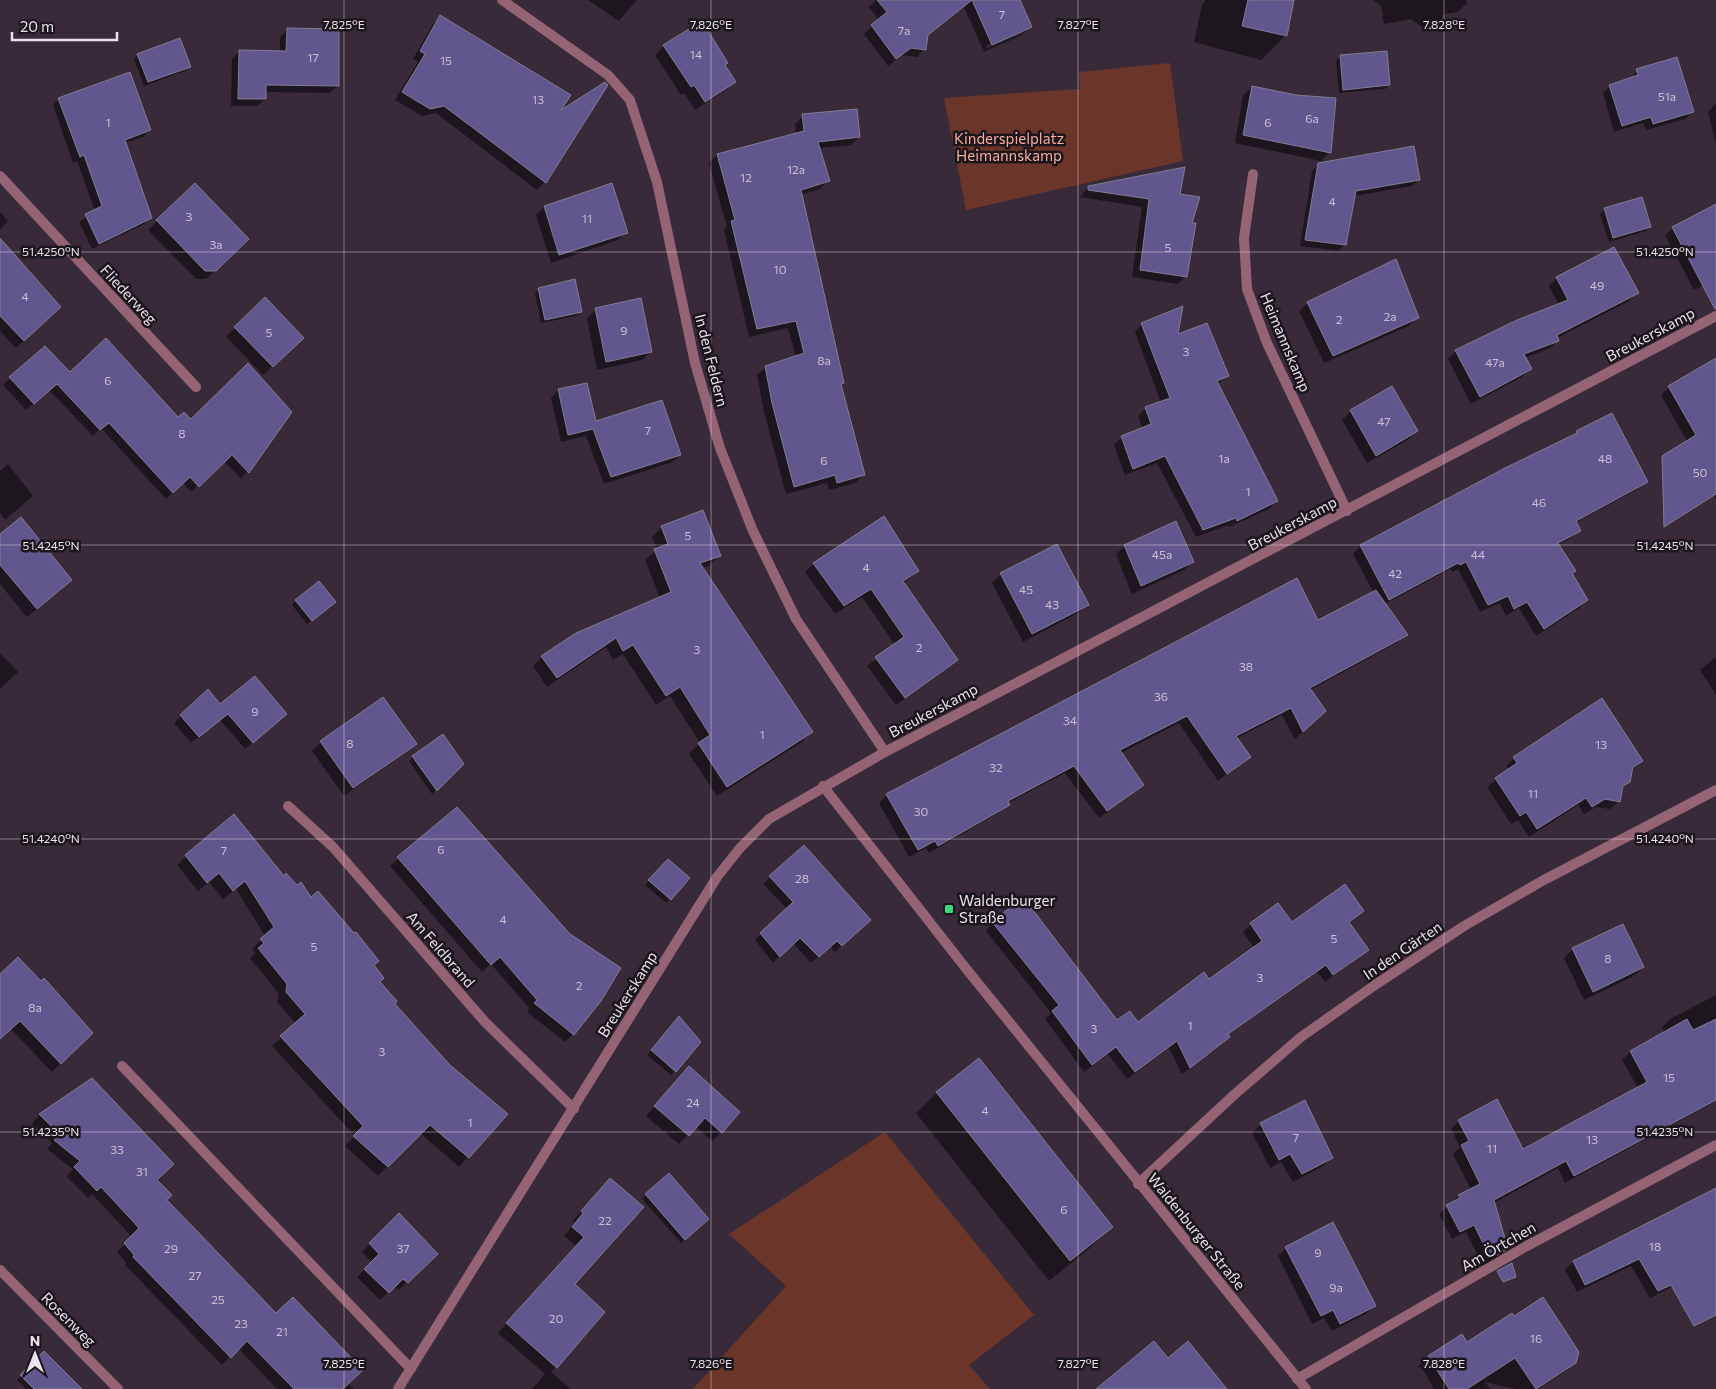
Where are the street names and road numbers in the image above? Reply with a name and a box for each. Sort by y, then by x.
street label: Fliederweg [97,261,161,327]
street label: Heimannskamp [1257,290,1315,394]
street label: Breukerskamp [1603,303,1698,365]
street label: In den Feldern [692,312,732,408]
street label: Breukerskamp [1245,492,1340,554]
street label: Breukerskamp [886,679,981,741]
street label: Am Feldbrand [403,907,479,991]
street label: In den Gärten [1359,917,1445,983]
street label: Breukerskamp [593,948,661,1040]
street label: Waldenburger Straße [1144,1169,1250,1293]
street label: Am Örtchen [1458,1217,1538,1275]
street label: Rosenweg [38,1288,100,1350]

